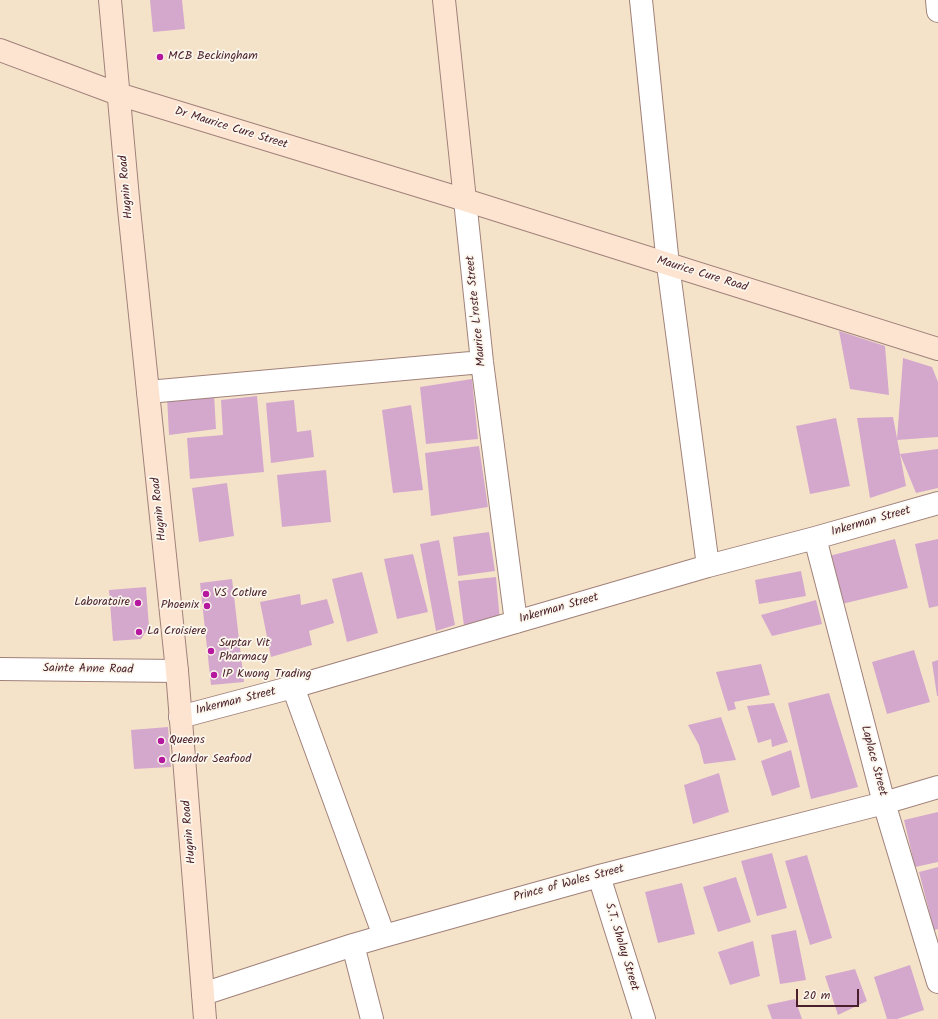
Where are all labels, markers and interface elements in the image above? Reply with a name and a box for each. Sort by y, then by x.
place label: MCB Beckingham [168,50,258,64]
marker: MCB Beckingham [155,52,165,62]
street label: Dr Maurice Cure Street [173,105,289,153]
street label: Hugnin Road [117,154,137,220]
street label: Maurice Cure Road [655,254,749,296]
street label: Maurice L'roste Street [464,255,490,367]
street label: Hugnin Road [149,476,171,542]
street label: Inkerman Street [830,504,912,540]
place label: VS Cotlure [214,587,267,601]
marker: VS Cotlure [201,589,211,599]
street label: Inkerman Street [518,591,600,627]
place label: Laboratoire [74,596,130,610]
marker: Laboratoire [133,598,143,608]
place label: Phoenix [161,599,199,613]
marker: Phoenix [202,601,212,611]
place label: La Croisiere [147,625,206,639]
marker: La Croisiere [134,627,144,637]
place label: Suptar Vit Pharmacy [219,637,270,665]
marker: Suptar Vit Pharmacy [206,646,216,656]
street label: Sainte Anne Road [43,662,133,678]
place label: IP Kwong Trading [222,668,312,682]
marker: IP Kwong Trading [209,670,219,680]
street label: Inkerman Street [195,685,277,719]
street label: Laplace Street [857,724,889,798]
place label: Queens [169,734,205,748]
marker: Queens [156,736,166,746]
place label: Clandor Seafood [170,753,251,767]
marker: Clandor Seafood [157,755,167,765]
street label: Hugnin Road [180,799,200,865]
street label: Prince of Wales Street [512,862,626,906]
street label: S.T. Sholay Street [601,901,641,993]
scale bar [798,981,861,1007]
text: 20 m [803,986,830,1005]

